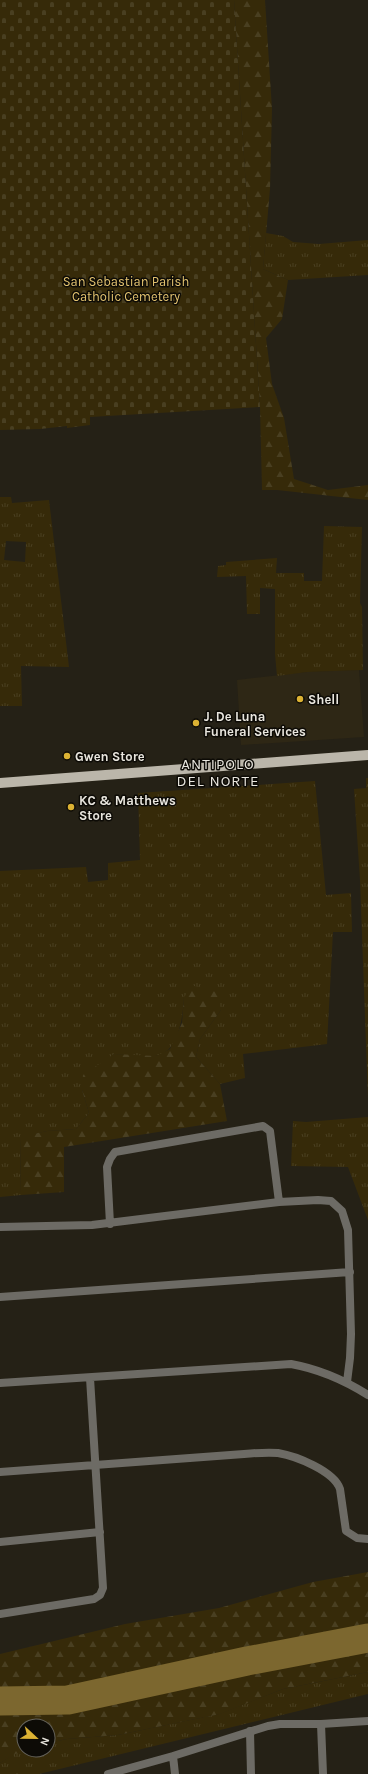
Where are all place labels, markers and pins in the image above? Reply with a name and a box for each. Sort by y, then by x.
place label: Shell [308,692,339,707]
marker: Shell [295,694,305,704]
place label: J. De Luna Funeral Services [204,709,306,739]
marker: J. De Luna Funeral Services [191,718,201,728]
place label: Gwen Store [75,749,145,764]
marker: Gwen Store [62,751,72,761]
place label: KC & Matthews Store [79,793,176,823]
marker: KC & Matthews Store [66,802,76,812]

